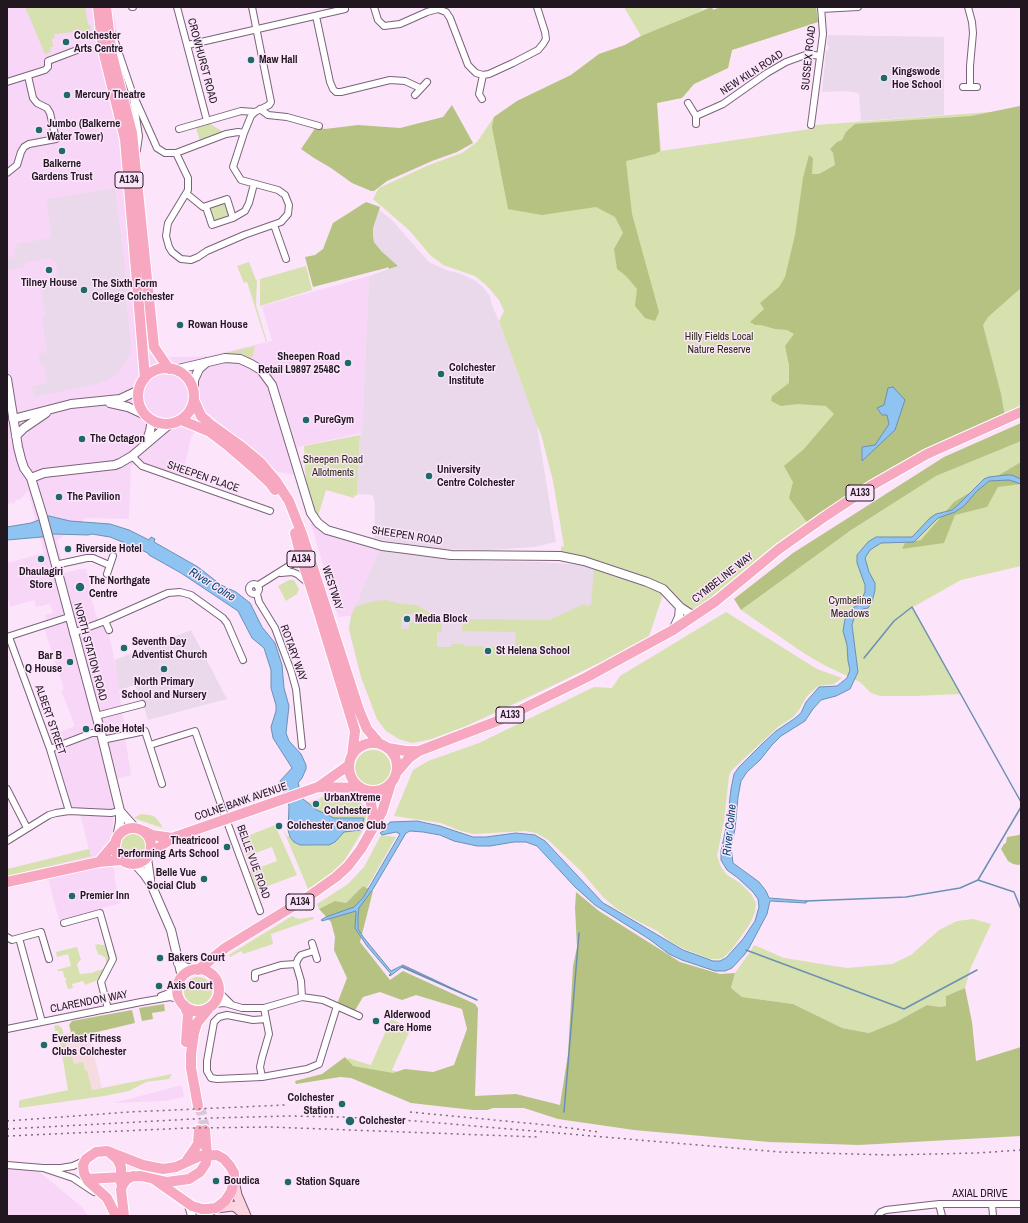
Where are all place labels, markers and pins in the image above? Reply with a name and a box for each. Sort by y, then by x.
place label: Colchester Arts Centre [74,29,123,55]
marker: Colchester Arts Centre [61,37,71,47]
place label: Maw Hall [259,53,298,67]
marker: Maw Hall [246,55,256,65]
place label: Kingswode Hoe School [892,65,942,91]
marker: Kingswode Hoe School [879,73,889,83]
place label: Mercury Theatre [75,88,145,102]
marker: Mercury Theatre [62,90,72,100]
place label: Jumbo (Balkerne Water Tower) [47,117,120,143]
marker: Jumbo (Balkerne Water Tower) [34,125,44,135]
marker: Balkerne Gardens Trust [57,146,67,156]
place label: Balkerne Gardens Trust [31,157,93,183]
marker: Tilney House [44,265,54,275]
place label: Tilney House [21,276,77,290]
place label: The Sixth Form College Colchester [92,277,174,303]
marker: The Sixth Form College Colchester [79,285,89,295]
place label: Rowan House [188,318,248,332]
marker: Rowan House [175,320,185,330]
place label: Sheepen Road Retail L9897 2548C [258,350,340,376]
marker: Sheepen Road Retail L9897 2548C [343,358,353,368]
place label: Colchester Institute [449,361,496,387]
marker: Colchester Institute [436,369,446,379]
place label: PureGym [314,413,354,427]
marker: PureGym [301,415,311,425]
place label: The Octagon [90,432,145,446]
marker: The Octagon [77,434,87,444]
place label: University Centre Colchester [437,463,515,489]
marker: University Centre Colchester [424,471,434,481]
place label: The Pavilion [67,490,120,504]
marker: The Pavilion [54,492,64,502]
place label: Riverside Hotel [76,542,142,556]
marker: Riverside Hotel [63,544,73,554]
marker: Dhaulagiri Store [36,554,46,564]
place label: Dhaulagiri Store [19,565,63,591]
place label: The Northgate Centre [89,574,150,600]
marker: The Northgate Centre [74,581,86,593]
place label: Media Block [415,612,468,626]
marker: Media Block [402,614,412,624]
place label: Seventh Day Adventist Church [132,635,207,661]
marker: Seventh Day Adventist Church [119,643,129,653]
place label: St Helena School [496,644,570,658]
marker: St Helena School [483,646,493,656]
place label: Bar B Q House [25,649,62,675]
marker: Bar B Q House [65,657,75,667]
marker: North Primary School and Nursery [159,664,169,674]
place label: North Primary School and Nursery [121,675,207,701]
place label: Globe Hotel [94,722,145,736]
marker: Globe Hotel [81,724,91,734]
place label: UrbanXtreme Colchester [324,791,381,817]
marker: UrbanXtreme Colchester [311,799,321,809]
place label: Colchester Canoe Club [287,819,386,833]
marker: Colchester Canoe Club [274,821,284,831]
place label: Theatricool Performing Arts School [118,834,219,860]
marker: Theatricool Performing Arts School [222,842,232,852]
place label: Belle Vue Social Club [147,866,196,892]
marker: Belle Vue Social Club [199,874,209,884]
place label: Premier Inn [80,889,130,903]
marker: Premier Inn [67,891,77,901]
place label: Bakers Court [168,951,225,965]
marker: Bakers Court [155,953,165,963]
place label: Axis Court [167,979,213,993]
marker: Axis Court [154,981,164,991]
place label: Alderwood Care Home [384,1008,432,1034]
marker: Alderwood Care Home [371,1016,381,1026]
place label: Everlast Fitness Clubs Colchester [52,1032,126,1058]
marker: Everlast Fitness Clubs Colchester [39,1040,49,1050]
place label: Colchester Station [287,1091,334,1117]
marker: Colchester Station [337,1099,347,1109]
place label: Colchester [359,1114,406,1128]
marker: Colchester [344,1115,356,1127]
place label: Boudica [224,1174,260,1188]
place label: Station Square [296,1175,360,1189]
marker: Boudica [211,1176,221,1186]
marker: Station Square [283,1177,293,1187]

